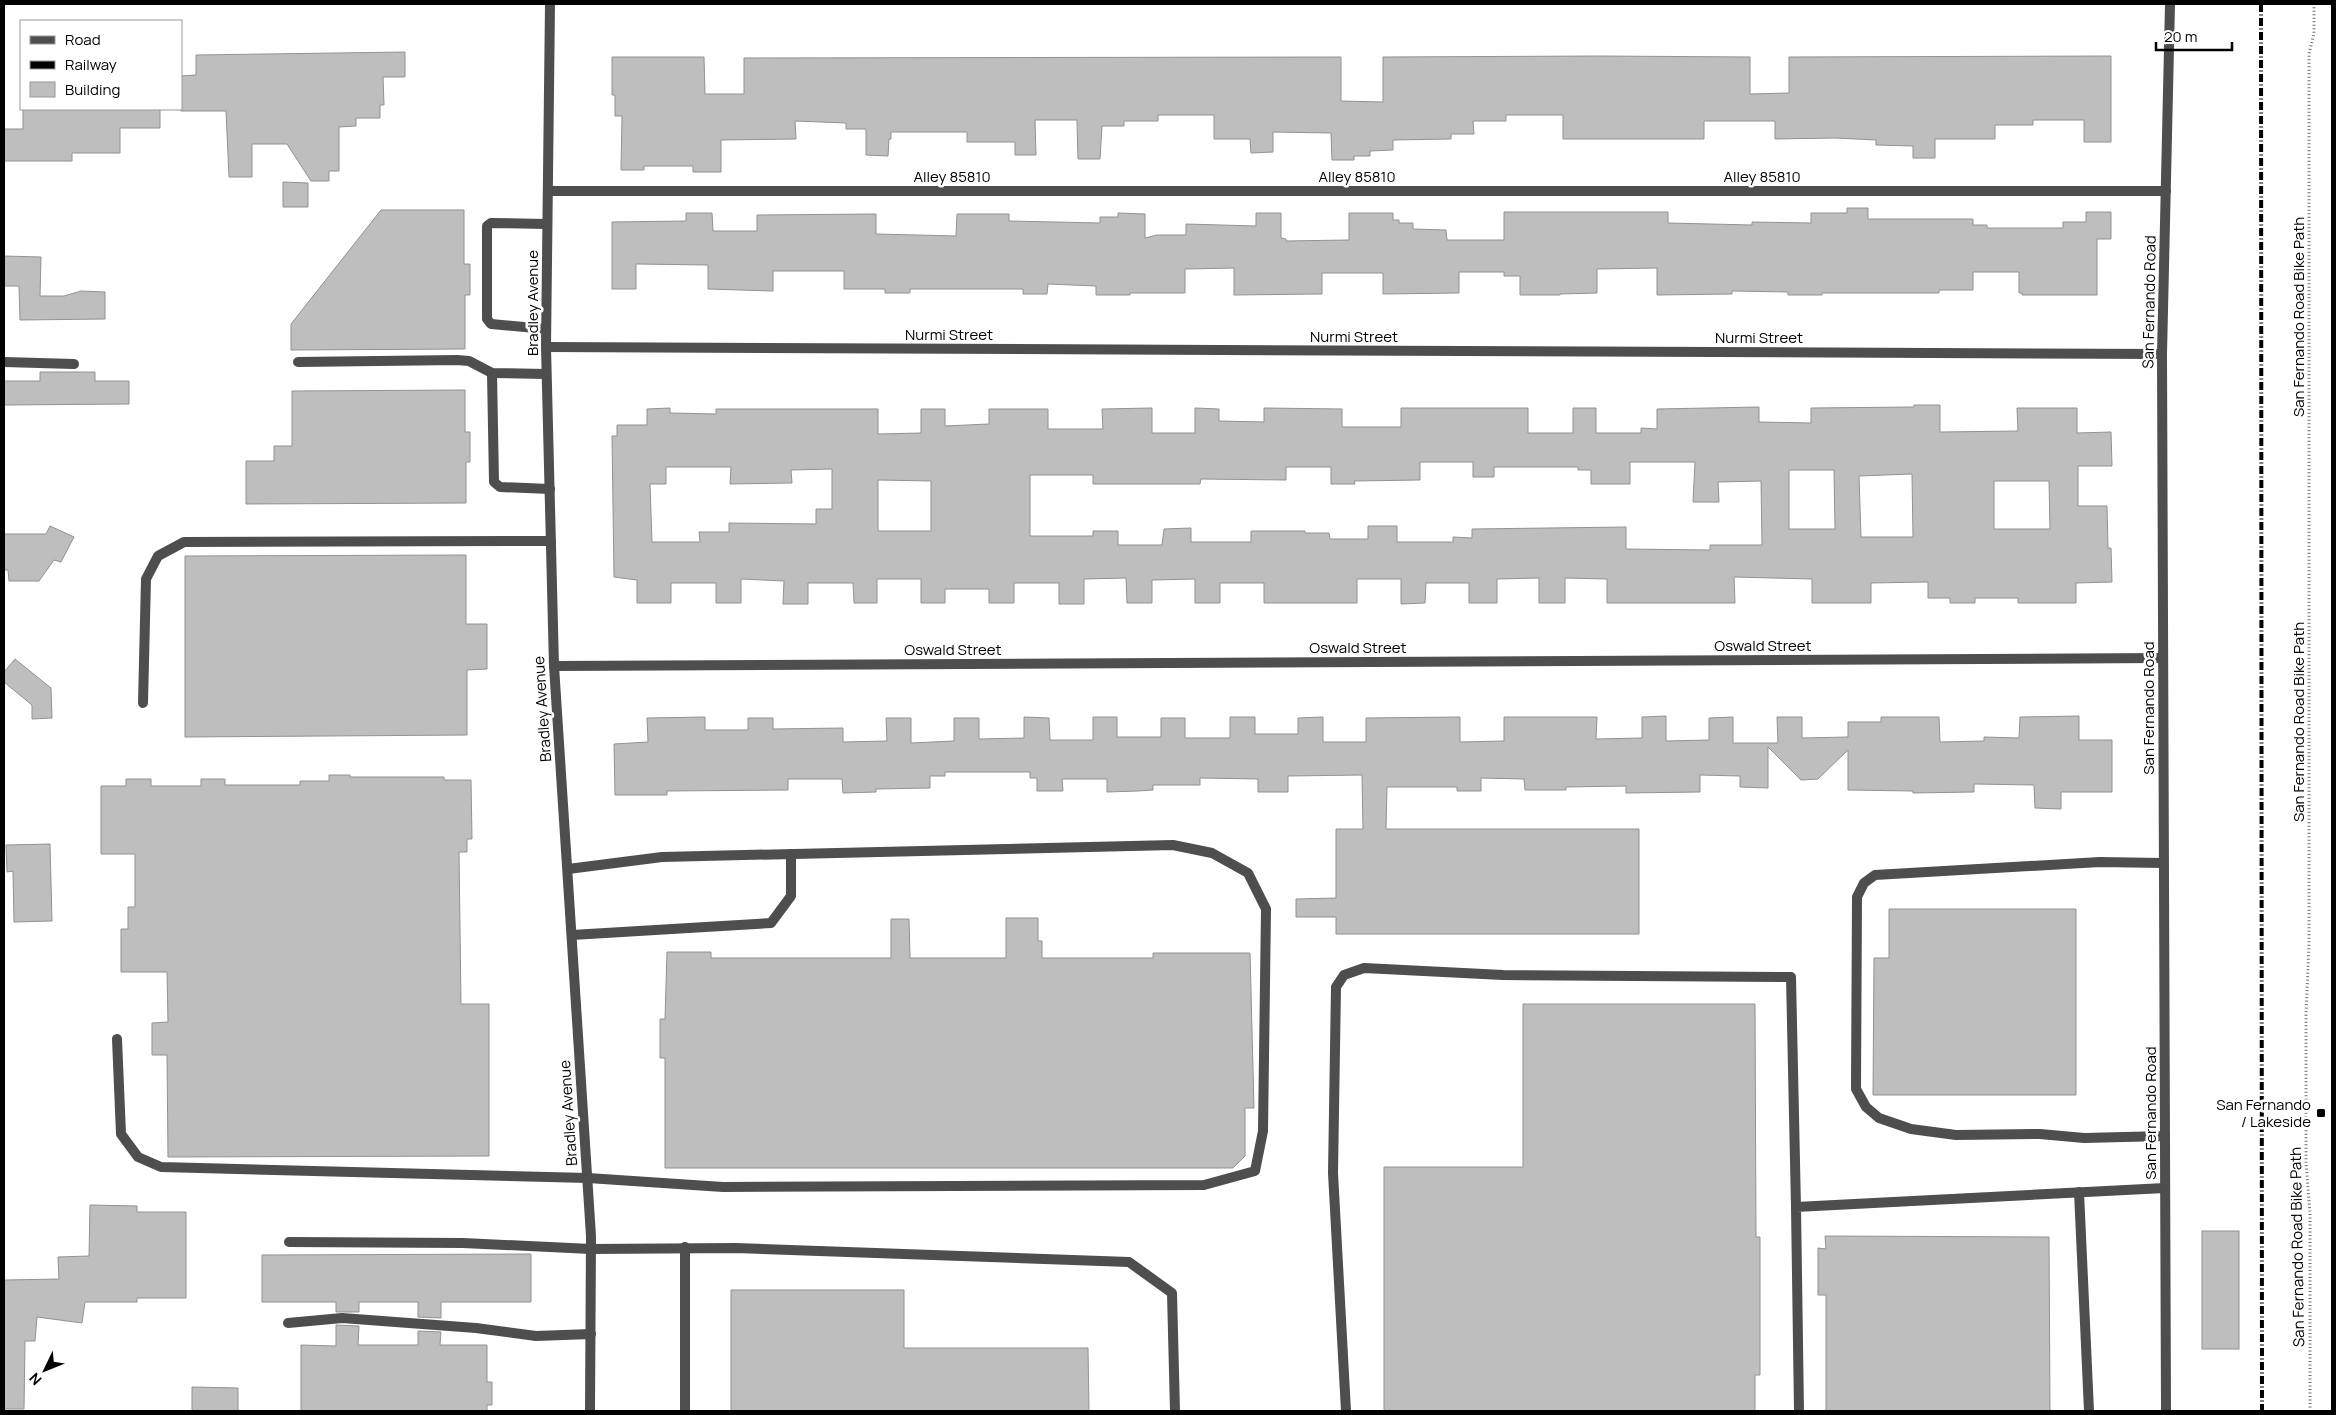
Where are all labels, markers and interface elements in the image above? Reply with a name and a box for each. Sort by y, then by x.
legend [20,20,182,110]
scale bar [2156,20,2232,52]
text: 20 m [2164,26,2197,47]
text: Road [65,29,101,50]
text: Railway [65,54,117,75]
text: Building [65,79,120,100]
street label: Alley 85810 [913,166,991,187]
street label: Alley 85810 [1318,166,1396,187]
street label: Alley 85810 [1723,166,1801,187]
street label: San Fernando Road Bike Path [2288,217,2309,417]
street label: San Fernando Road [2137,235,2161,369]
street label: Bradley Avenue [522,250,543,356]
street label: Nurmi Street [905,324,993,345]
street label: Nurmi Street [1310,326,1398,347]
street label: Nurmi Street [1715,327,1803,348]
street label: San Fernando Road Bike Path [2288,622,2309,822]
street label: Oswald Street [1714,635,1812,656]
street label: Oswald Street [1309,637,1407,658]
street label: Oswald Street [904,639,1002,660]
street label: San Fernando Road [2138,641,2159,775]
street label: Bradley Avenue [528,655,556,763]
street label: San Fernando Road [2140,1046,2161,1180]
street label: Bradley Avenue [554,1059,582,1167]
place label: San Fernando / Lakeside [2216,1094,2311,1132]
marker: San Fernando / Lakeside [2315,1107,2327,1119]
street label: San Fernando Road Bike Path [2285,1147,2309,1347]
north arrow [20,1345,70,1395]
text: N [25,1369,46,1389]

